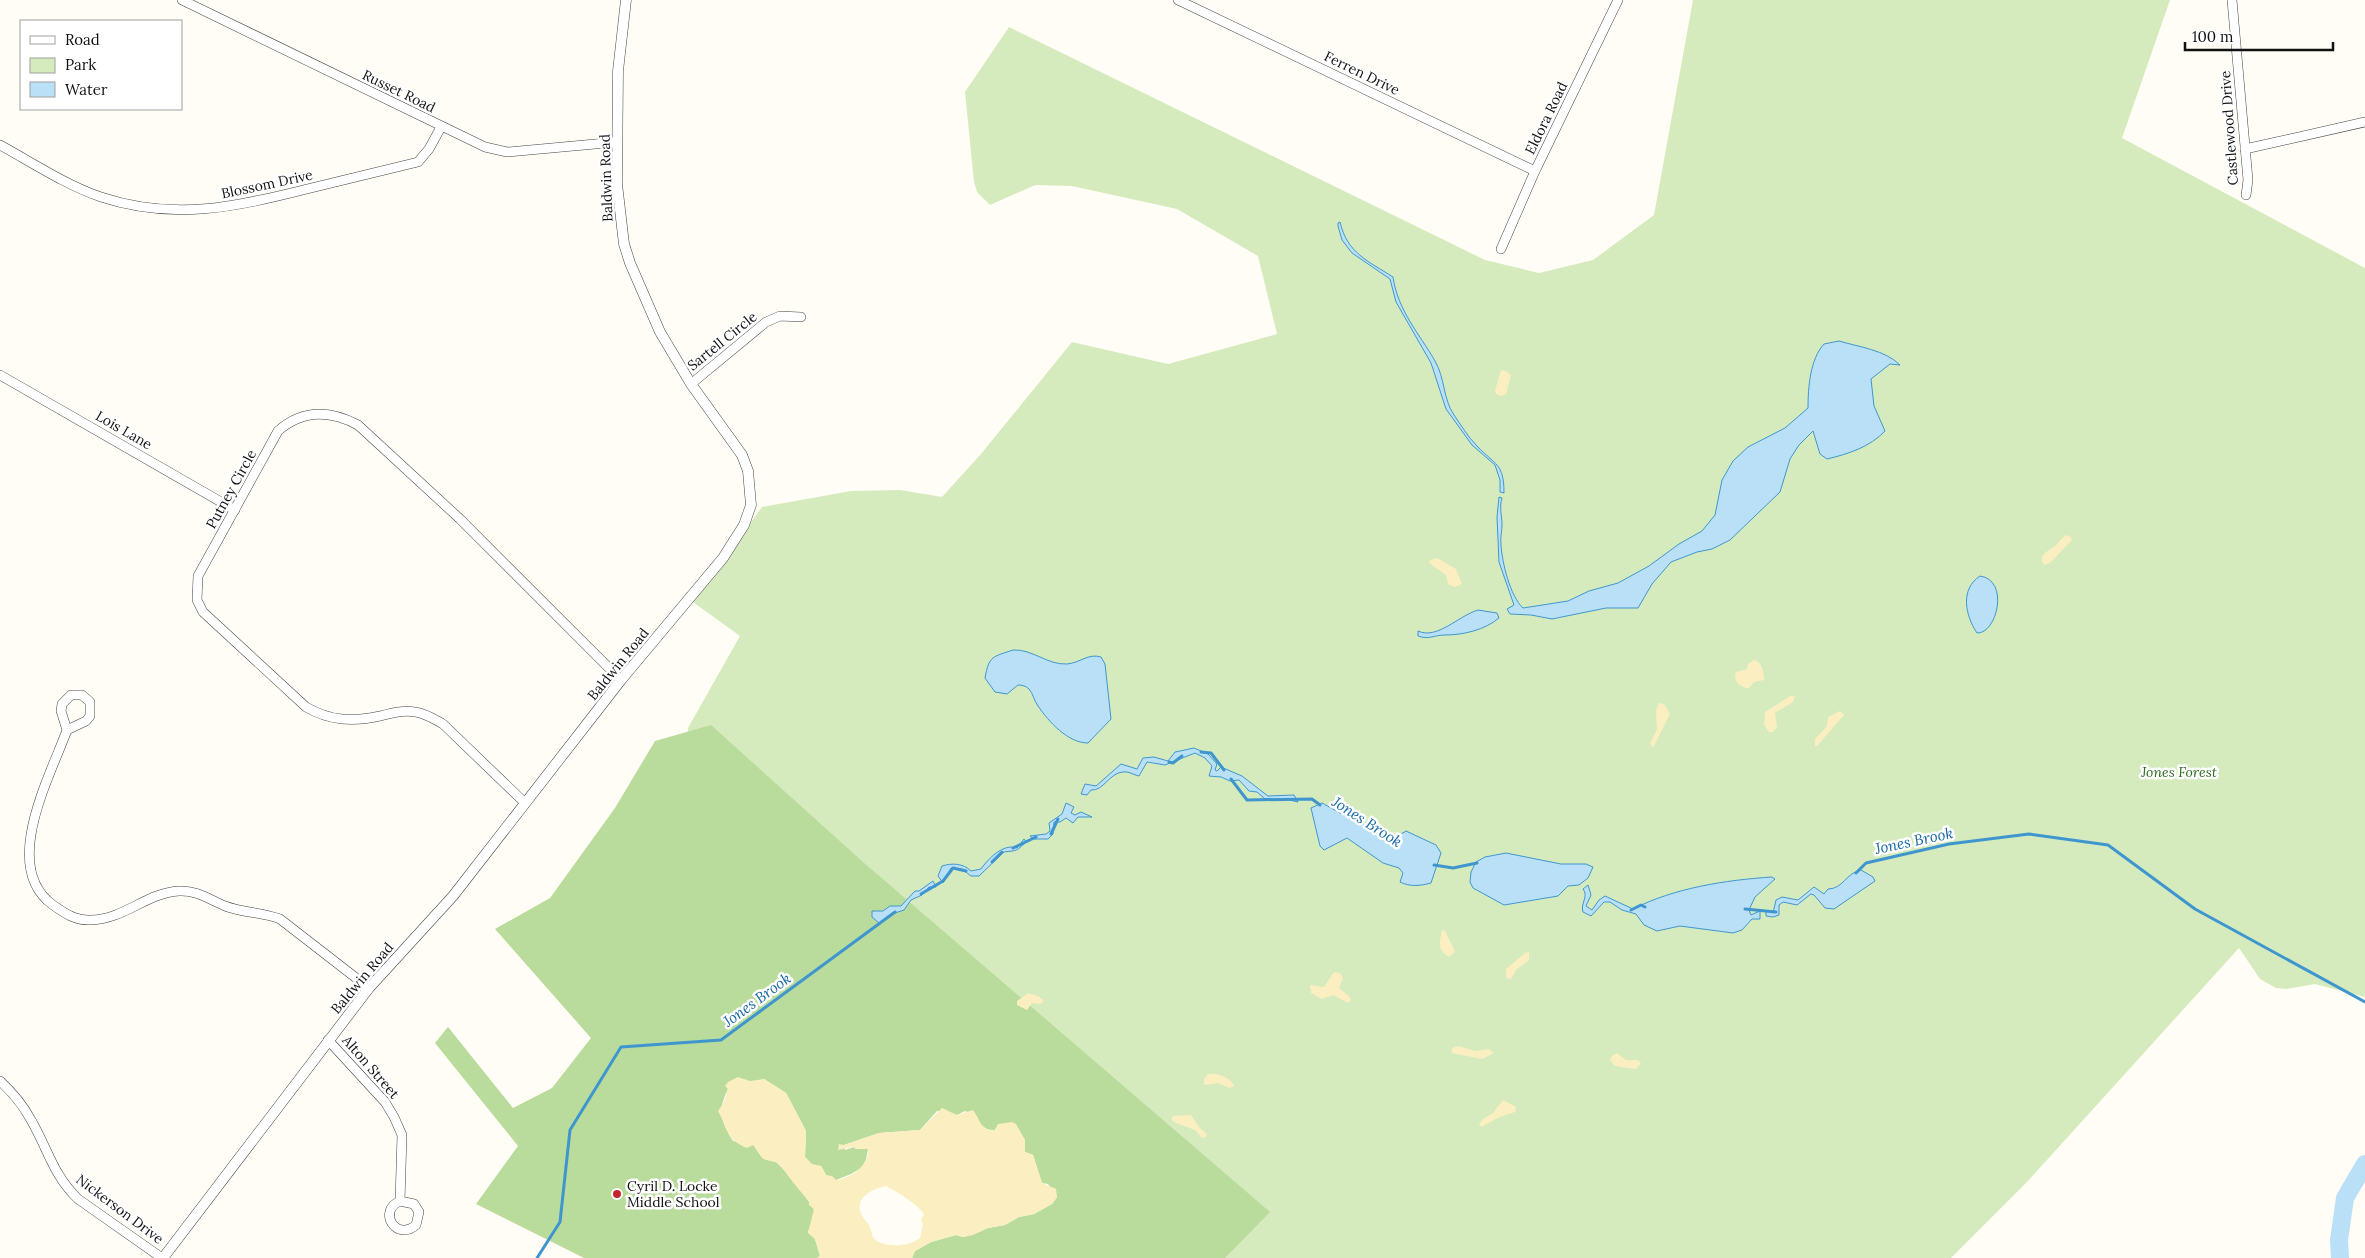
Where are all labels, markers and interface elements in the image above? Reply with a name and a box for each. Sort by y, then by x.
legend [20,20,182,110]
scale bar [2185,20,2332,52]
text: 100 m [2192,27,2233,46]
text: Road [65,30,100,49]
street label: Ferren Drive [1321,47,1403,99]
text: Park [65,55,96,74]
street label: Russet Road [359,66,439,116]
street label: Castlewood Drive [2216,70,2242,186]
street label: Eldora Road [1521,79,1571,157]
text: Water [65,80,108,99]
street label: Baldwin Road [595,134,617,222]
street label: Blossom Drive [220,165,315,202]
street label: Sartell Circle [684,307,761,374]
street label: Lois Lane [93,407,156,454]
street label: Putney Circle [202,446,260,532]
street label: Baldwin Road [583,624,653,704]
park label: Jones Forest [2140,763,2218,781]
water label: Jones Brook [1328,792,1406,851]
water label: Jones Brook [1872,823,1955,858]
street label: Baldwin Road [327,939,397,1017]
water label: Jones Brook [718,969,794,1031]
street label: Alton Street [338,1031,404,1103]
street label: Nickerson Drive [73,1170,168,1248]
place label: Cyril D. Locke Middle School [627,1177,720,1211]
marker: Cyril D. Locke Middle School [611,1188,623,1200]

